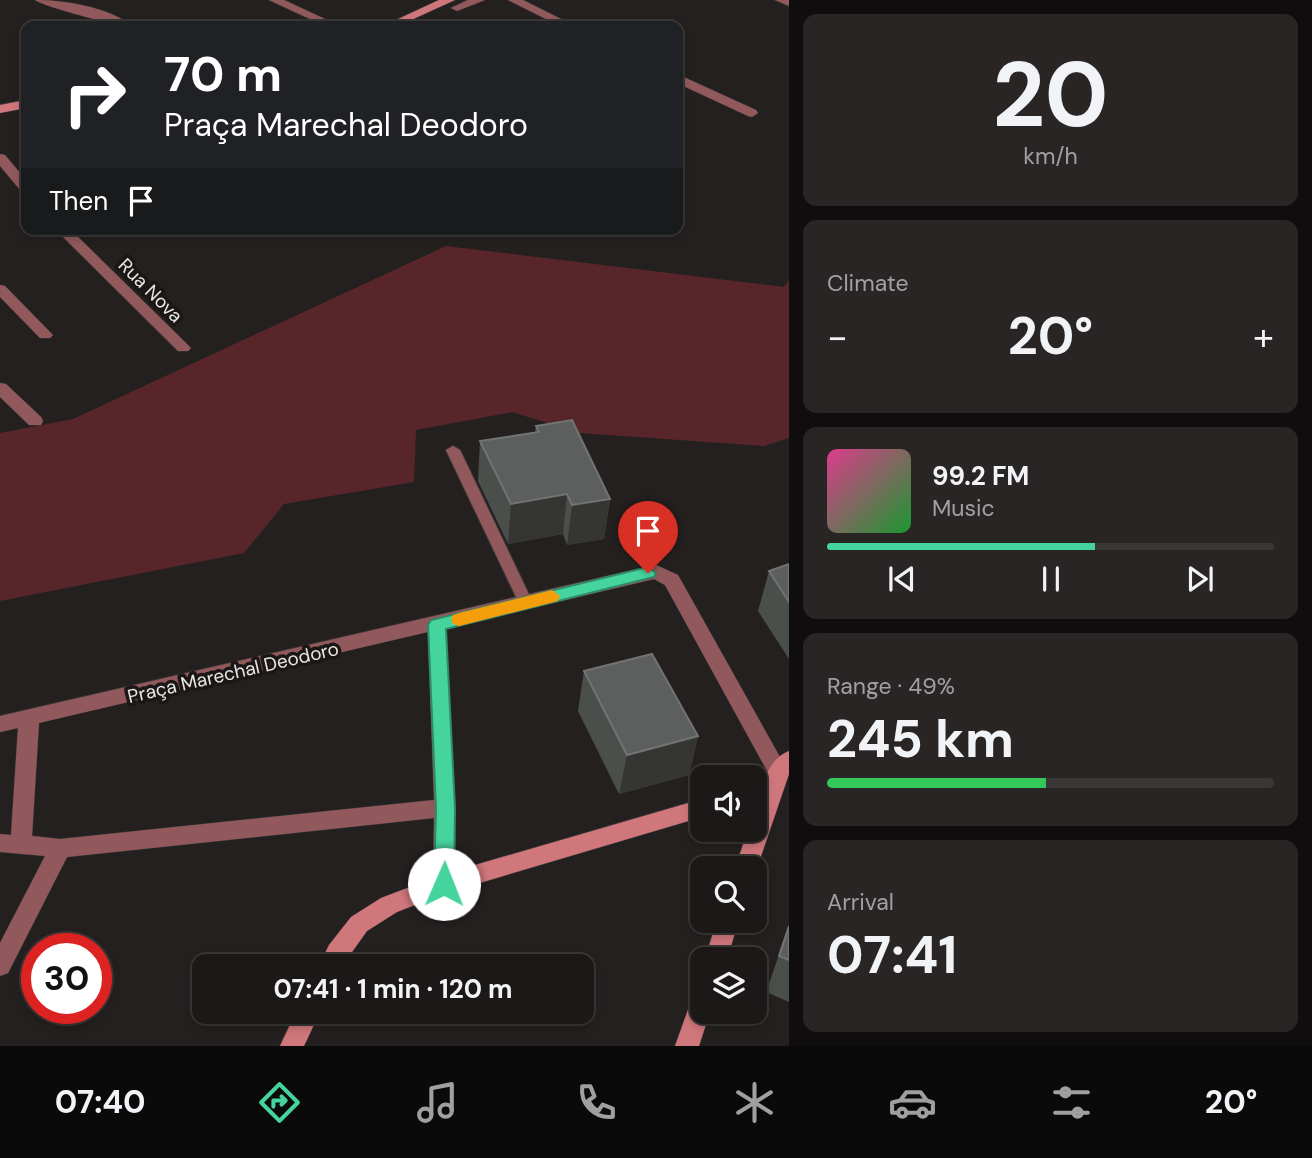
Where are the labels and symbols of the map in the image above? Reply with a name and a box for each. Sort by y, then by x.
street label: Rua Nova [113,253,188,328]
pin [618,501,678,573]
street label: Praça Marechal Deodoro [125,636,341,709]
position arrow [407,847,481,921]
speed limit sign: 30 [21,933,112,1024]

